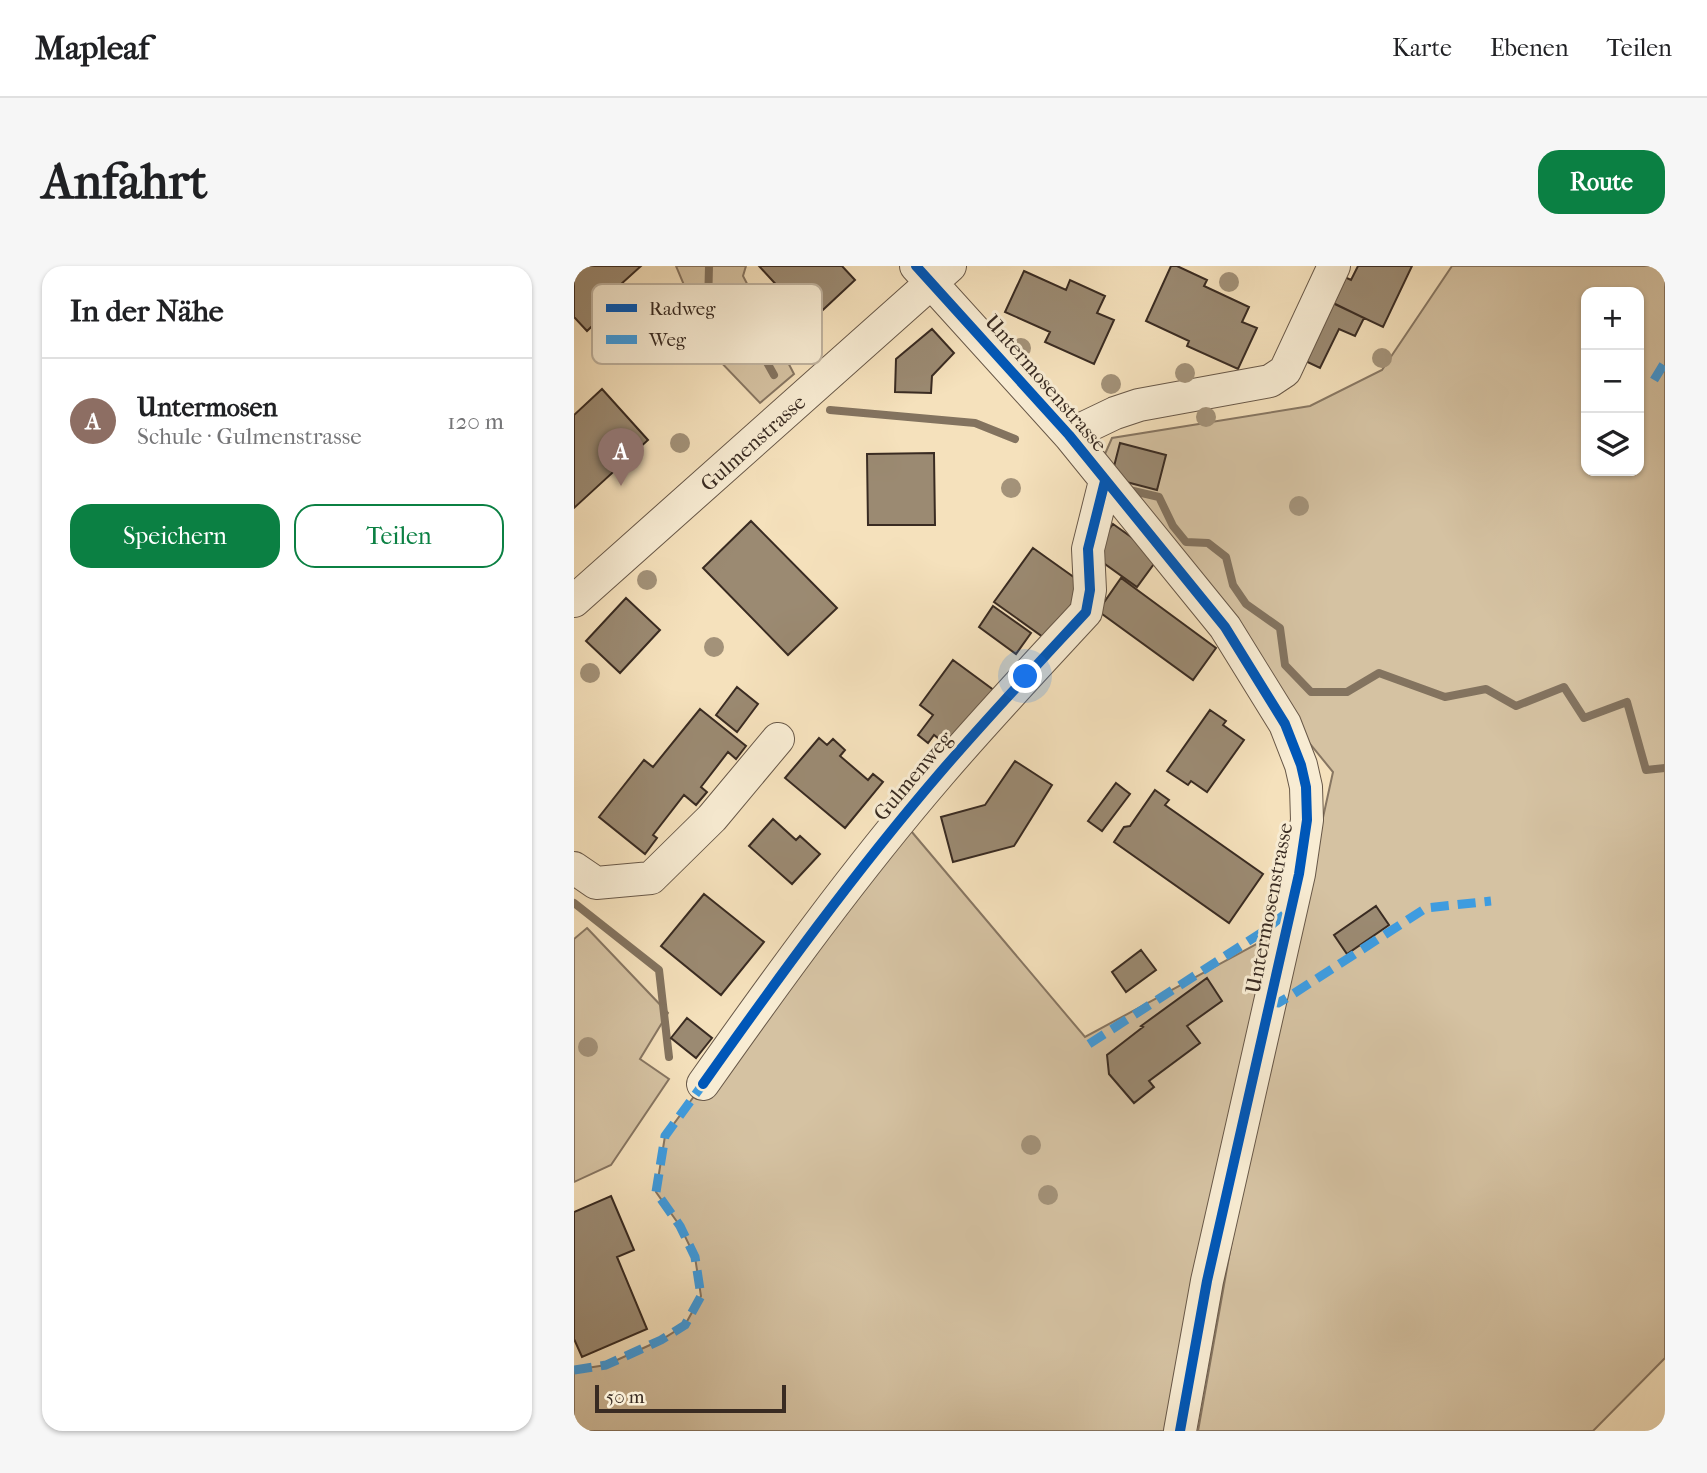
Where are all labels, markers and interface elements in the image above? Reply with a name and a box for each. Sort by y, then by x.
text: Mapleaf [35,29,149,68]
text: Karte [1392,34,1452,62]
text: Ebenen [1490,34,1569,62]
text: Teilen [1607,34,1672,62]
button: Route [1538,150,1665,214]
text: Anfahrt [42,153,207,211]
legend [592,284,822,364]
map controls [1581,287,1644,476]
button: + [1581,287,1644,350]
text: In der Nähe [70,294,224,329]
text: Radweg [649,298,716,320]
street label: Untermosenstrasse [980,310,1112,456]
text: Weg [648,329,687,351]
button: − [1581,350,1644,413]
street label: Gulmenstrasse [696,390,810,496]
text: Untermosen [137,392,278,423]
text: A [86,408,100,435]
text: 120 m [447,408,504,435]
button: layers [1581,413,1644,476]
text: Schule · Gulmenstrasse [137,423,362,450]
pin: A [598,428,644,486]
button: Speichern [70,504,280,568]
button: Teilen [294,504,504,568]
your location [1008,659,1042,693]
street label: Gulmenweg [869,726,958,825]
street label: Untermosenstrasse [1241,821,1297,995]
scale bar [595,1382,786,1414]
text: 50 m [606,1386,645,1408]

